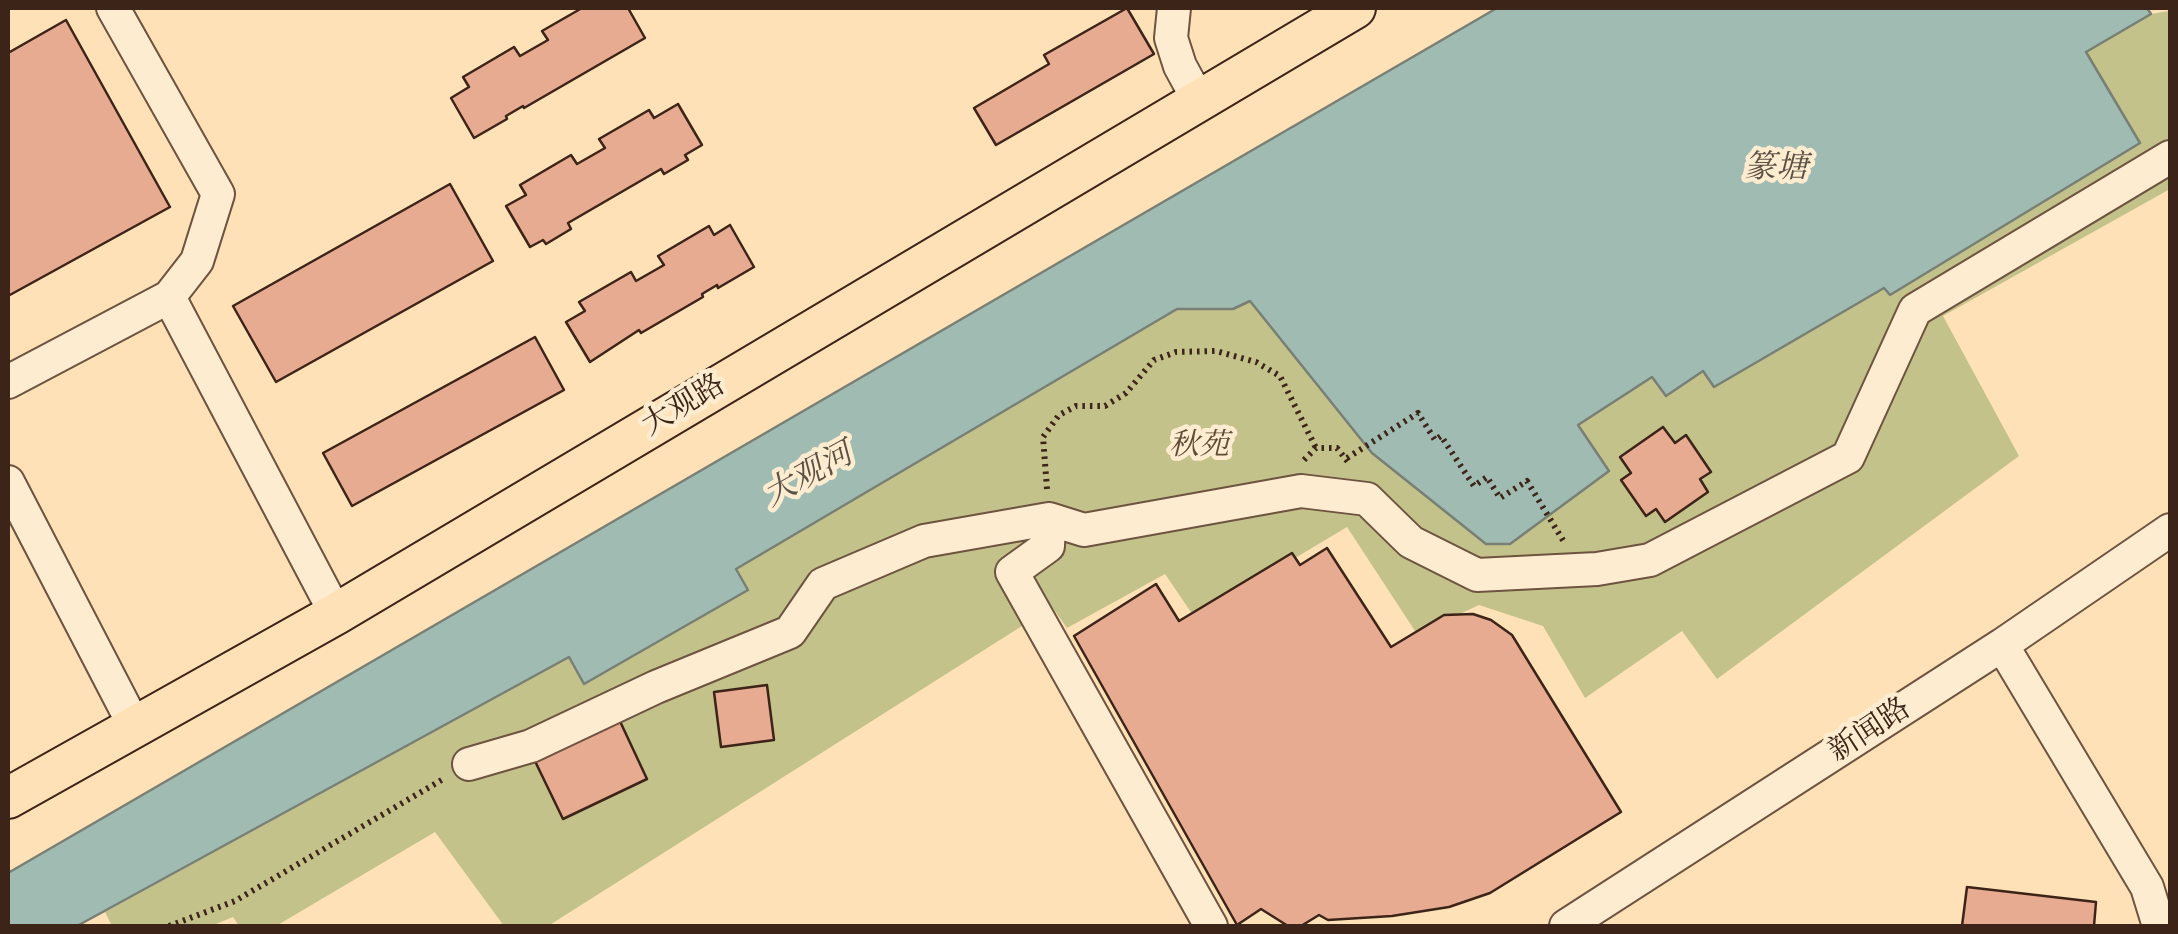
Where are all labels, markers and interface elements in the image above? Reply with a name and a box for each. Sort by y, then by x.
water label: 篆塘 [1744,150,1808,188]
street label: 大观路 [636,367,732,445]
park label: 秋苑 [1169,429,1229,465]
water label: 大观河 [758,436,860,516]
street label: 新闻路 [1822,691,1918,771]

